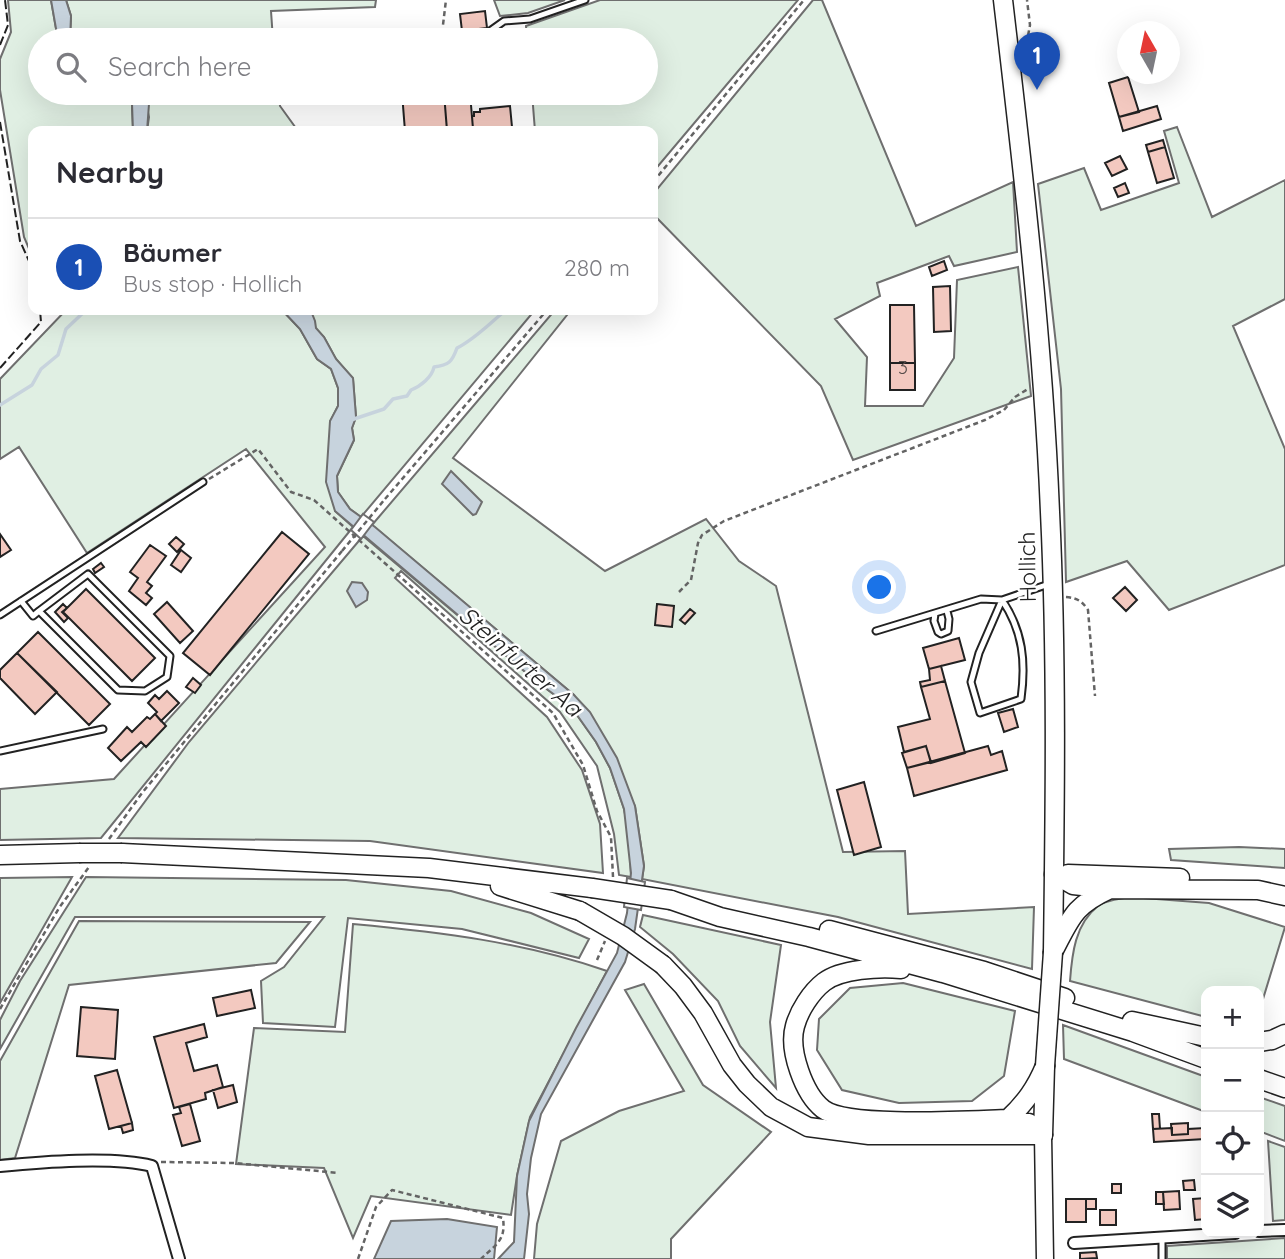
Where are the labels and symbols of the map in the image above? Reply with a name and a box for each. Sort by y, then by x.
north arrow [1117,21,1180,84]
pin: 1 [1014,32,1060,90]
house number: 3 [898,355,908,379]
street label: Hollich [1012,531,1042,603]
your location [862,570,896,604]
water label: Steinfurter Aa [453,599,590,724]

